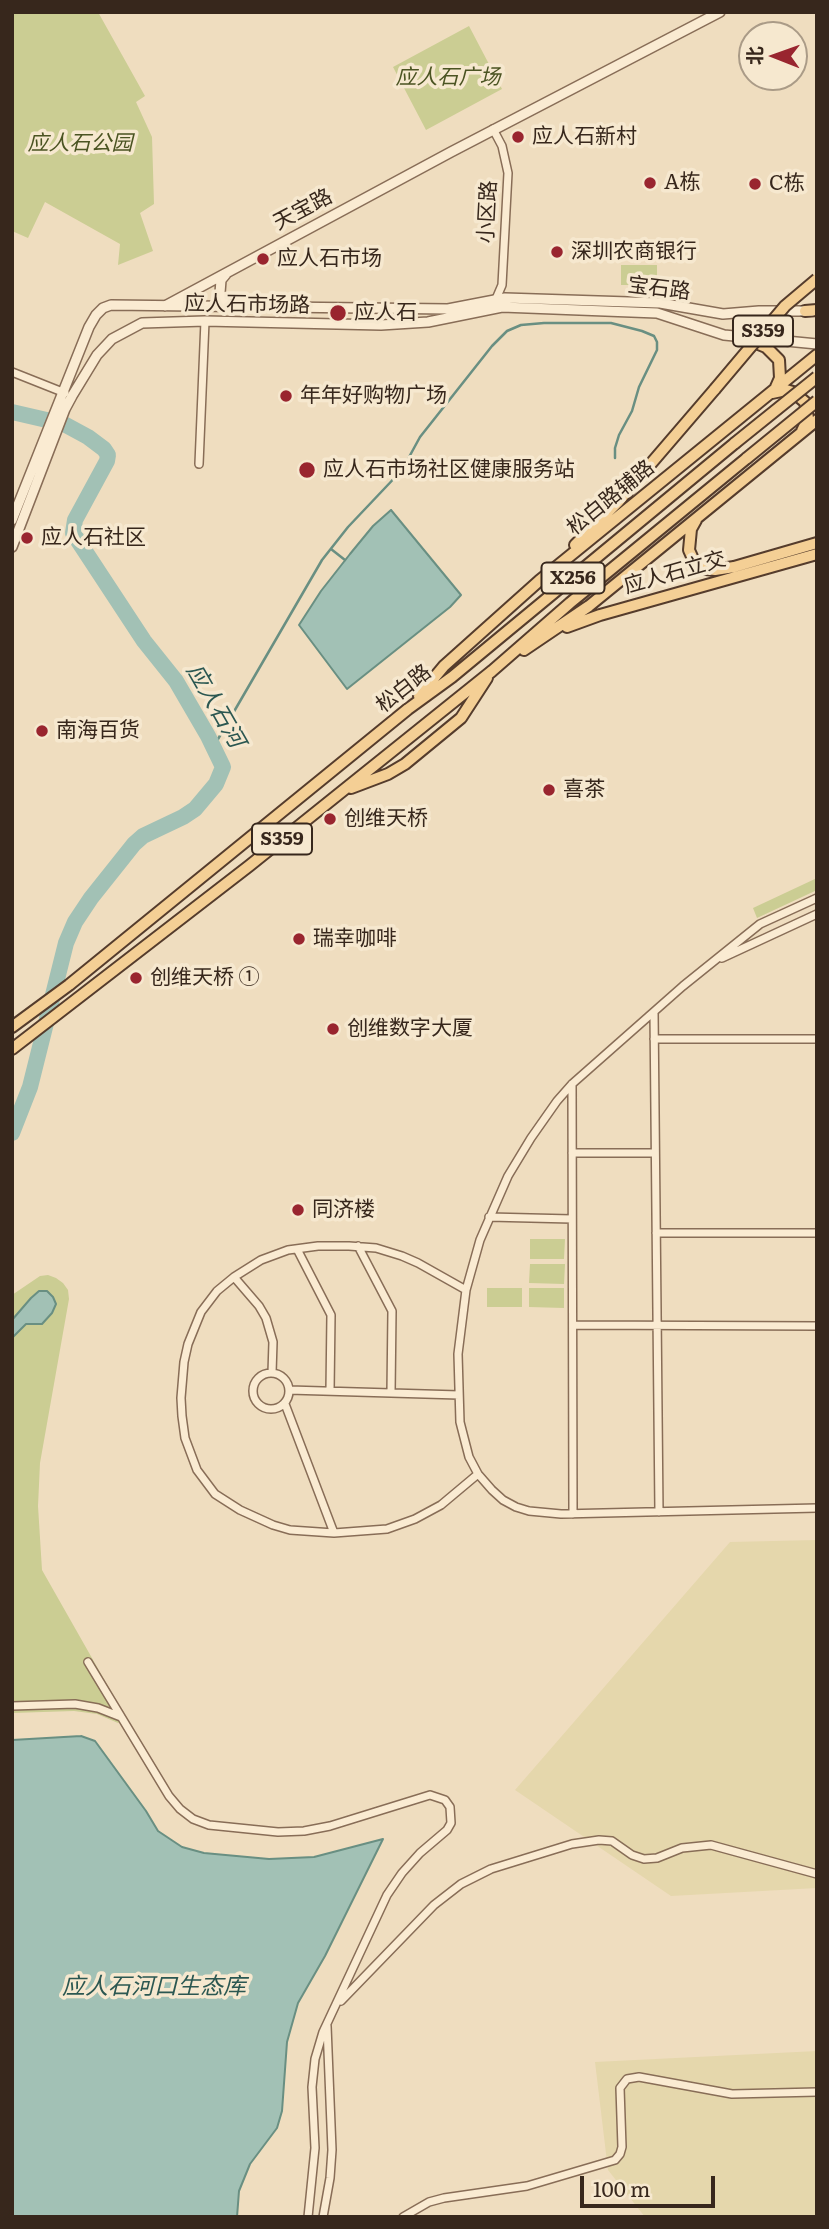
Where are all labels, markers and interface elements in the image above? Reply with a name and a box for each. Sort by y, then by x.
north arrow [738,21,808,91]
text: 北 [740,46,768,65]
park label: 应人石广场 [396,65,500,91]
place label: 应人石新村 [532,124,637,150]
marker: 应人石新村 [510,129,526,145]
park label: 应人石公园 [28,131,132,157]
place label: A栋 [664,170,700,196]
place label: C栋 [769,171,805,197]
marker: A栋 [642,175,658,191]
marker: C栋 [747,176,763,192]
street label: 小区路 [474,180,502,244]
street label: 天宝路 [269,184,337,236]
place label: 深圳农商银行 [571,239,697,265]
marker: 深圳农商银行 [549,244,565,260]
place label: 应人石市场 [277,246,382,272]
marker: 应人石市场 [255,251,271,267]
street label: 宝石路 [626,273,692,305]
street label: 应人石市场路 [184,291,310,319]
place label: 应人石 [354,300,417,326]
marker: 应人石 [328,303,348,323]
road number: S359 [733,316,793,346]
place label: 年年好购物广场 [300,383,447,409]
marker: 年年好购物广场 [278,388,294,404]
street label: 松白路辅路 [562,455,660,541]
place label: 应人石市场社区健康服务站 [323,457,575,483]
marker: 应人石市场社区健康服务站 [297,460,317,480]
place label: 应人石社区 [41,525,146,551]
marker: 应人石社区 [19,530,35,546]
street label: 应人石立交 [621,546,729,600]
road number: X256 [542,562,604,594]
water label: 应人石河 [180,659,250,753]
street label: 松白路 [371,660,437,718]
place label: 南海百货 [56,718,140,744]
marker: 南海百货 [34,723,50,739]
place label: 喜茶 [563,777,605,803]
marker: 喜茶 [541,782,557,798]
place label: 创维天桥 [344,806,428,832]
marker: 创维天桥 [322,811,338,827]
road number: S359 [252,824,312,854]
place label: 瑞幸咖啡 [313,926,397,952]
marker: 瑞幸咖啡 [291,931,307,947]
place label: 创维天桥 ① [150,965,259,991]
marker: 创维天桥 ① [128,970,144,986]
place label: 创维数字大厦 [347,1016,473,1042]
marker: 创维数字大厦 [325,1021,341,1037]
place label: 同济楼 [312,1197,375,1223]
marker: 同济楼 [290,1202,306,1218]
water label: 应人石河口生态库 [62,1973,246,2001]
scale bar [584,2162,719,2206]
text: 100 m [593,2172,650,2203]

